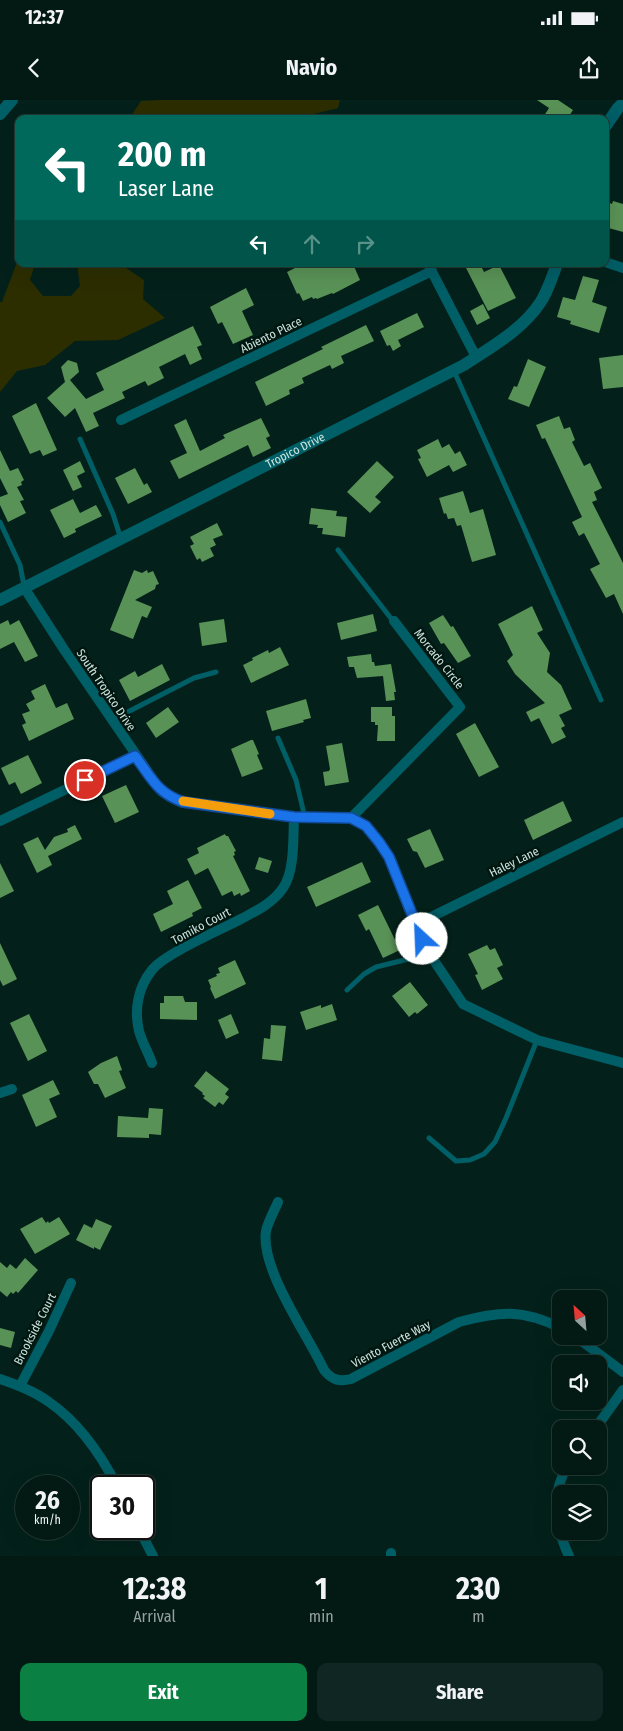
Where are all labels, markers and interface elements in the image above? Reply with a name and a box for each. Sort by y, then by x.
text: 12:37 [25,6,63,29]
icon: back [20,54,48,82]
text: Navio [286,54,337,81]
icon: share [575,54,603,82]
text: 200 m [118,133,206,175]
icon: left [35,135,100,200]
text: Laser Lane [118,175,214,202]
icon: left [245,230,273,258]
icon: ahead [298,230,326,258]
icon: right [351,230,379,258]
street label: Abiento Place [238,314,304,356]
street label: Tropico Drive [263,430,327,471]
street label: Morcado Circle [411,626,467,692]
street label: South Tropico Drive [73,646,139,734]
pin [64,759,106,801]
icon: arrive [71,766,99,794]
street label: Haley Lane [487,844,541,880]
street label: Tomiko Court [169,905,233,947]
position arrow [395,912,447,964]
north arrow [552,1290,608,1345]
map controls [552,1290,607,1540]
street label: Brookside Court [11,1291,59,1367]
street label: Viento Fuerte Way [349,1317,434,1371]
button: sound [552,1355,607,1410]
button: search [552,1420,607,1475]
speed limit sign: 30 [90,1475,155,1540]
button: layers [552,1485,607,1540]
text: 26 [35,1486,60,1516]
text: km/h [34,1513,61,1527]
text: 12:38 [122,1571,186,1607]
text: 1 [315,1571,328,1607]
text: 230 [456,1571,501,1607]
text: Arrival [133,1607,176,1626]
text: min [309,1607,334,1626]
text: m [472,1607,484,1626]
button: Exit [20,1663,307,1721]
button: Share [317,1663,603,1721]

